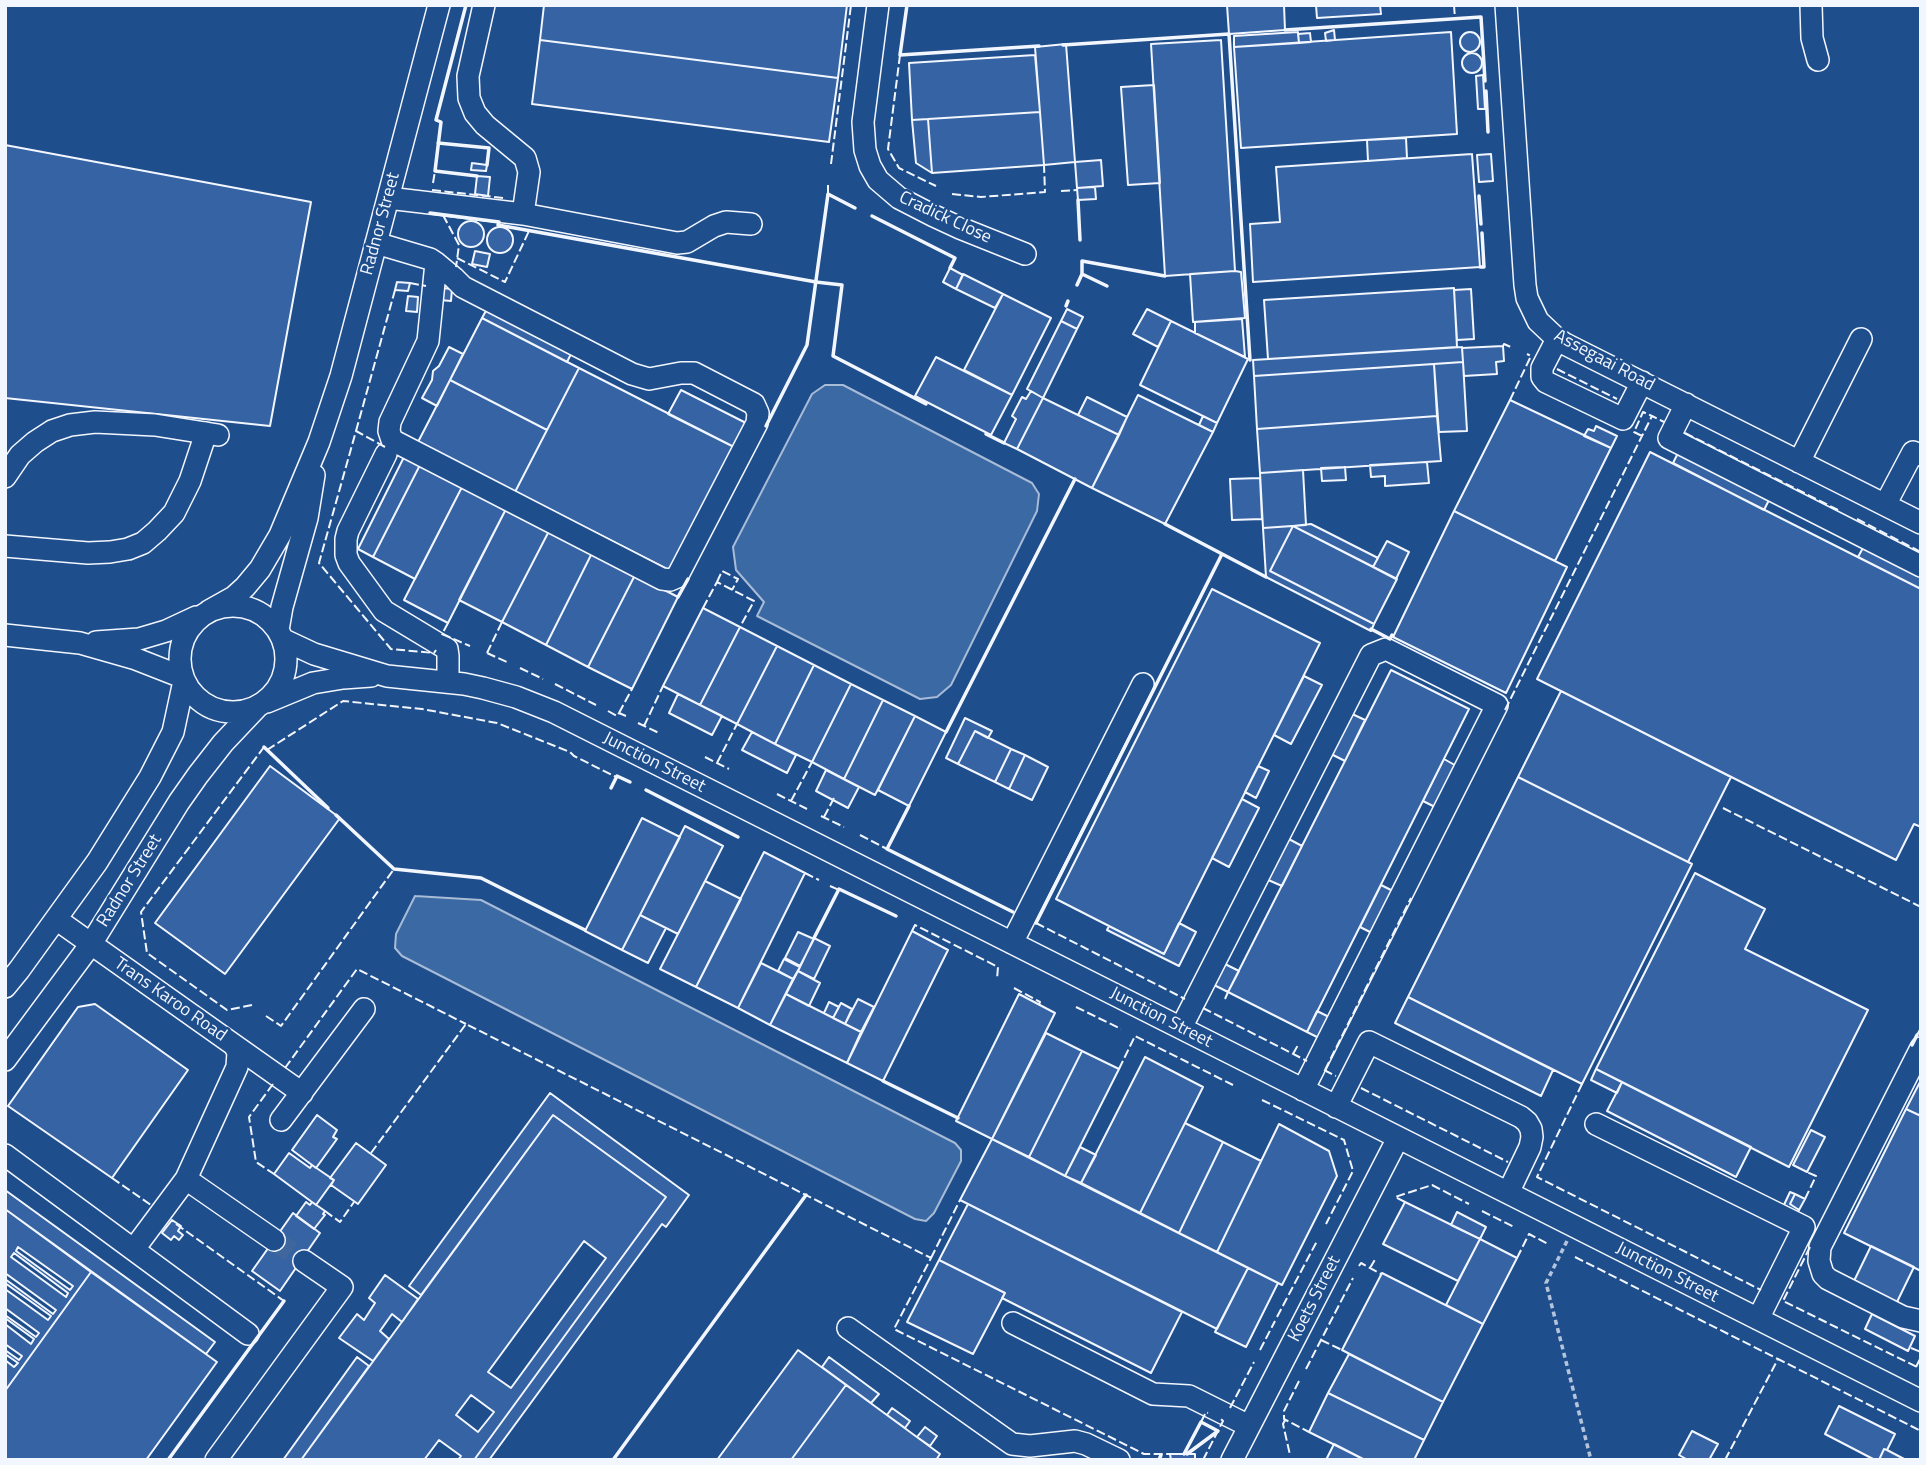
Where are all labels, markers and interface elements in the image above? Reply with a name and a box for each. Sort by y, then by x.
street label: Radnor Street [357,170,405,278]
street label: Cradick Close [895,187,995,249]
street label: Assegaai Road [1550,325,1658,397]
street label: Junction Street [599,728,709,798]
street label: Radnor Street [93,831,167,931]
street label: Trans Karoo Road [110,953,230,1047]
street label: Junction Street [1106,983,1216,1053]
street label: Junction Street [1612,1238,1722,1308]
street label: Koets Street [1284,1252,1346,1346]

